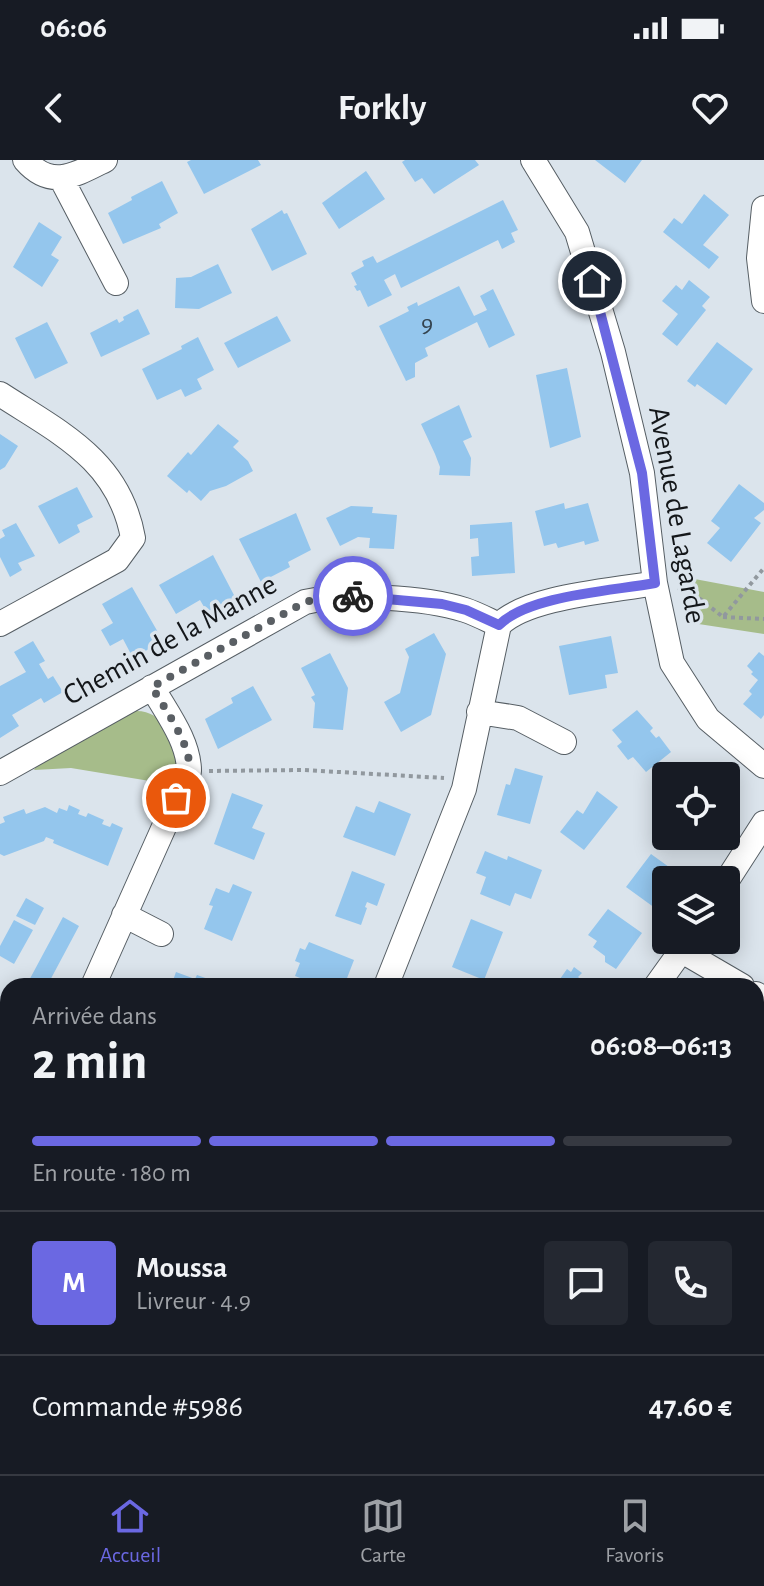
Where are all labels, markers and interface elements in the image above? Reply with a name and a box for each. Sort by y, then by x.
text: 06:06 [40,13,107,43]
icon: back [32,86,76,130]
icon: heart [688,86,732,130]
text: Forkly [338,90,426,126]
pin [558,247,626,315]
icon: home [570,259,614,303]
house number: 9 [421,311,433,337]
street label: Avenue de Lagarde [643,404,711,626]
courier [313,556,393,636]
street label: Chemin de la Manne [58,569,282,711]
icon: bike [331,574,375,618]
map controls [652,762,740,954]
button: locate [652,762,740,850]
pin [142,764,210,832]
icon: bag [154,776,198,820]
button: layers [652,866,740,954]
text: Arrivée dans [32,1003,157,1029]
text: 06:08–06:13 [590,1031,732,1061]
text: 2 min [32,1036,147,1088]
text: En route · 180 m [32,1160,191,1186]
button: chat [544,1241,628,1325]
button: phone [648,1241,732,1325]
text: Moussa [136,1253,227,1283]
text: M [62,1268,86,1298]
text: Livreur · 4.9 [136,1288,251,1314]
text: Commande #5986 [32,1392,243,1422]
text: 47.60 € [648,1392,732,1422]
tab: Accueil [100,1494,161,1568]
tab: Carte [361,1494,406,1568]
tab: Favoris [605,1494,664,1568]

